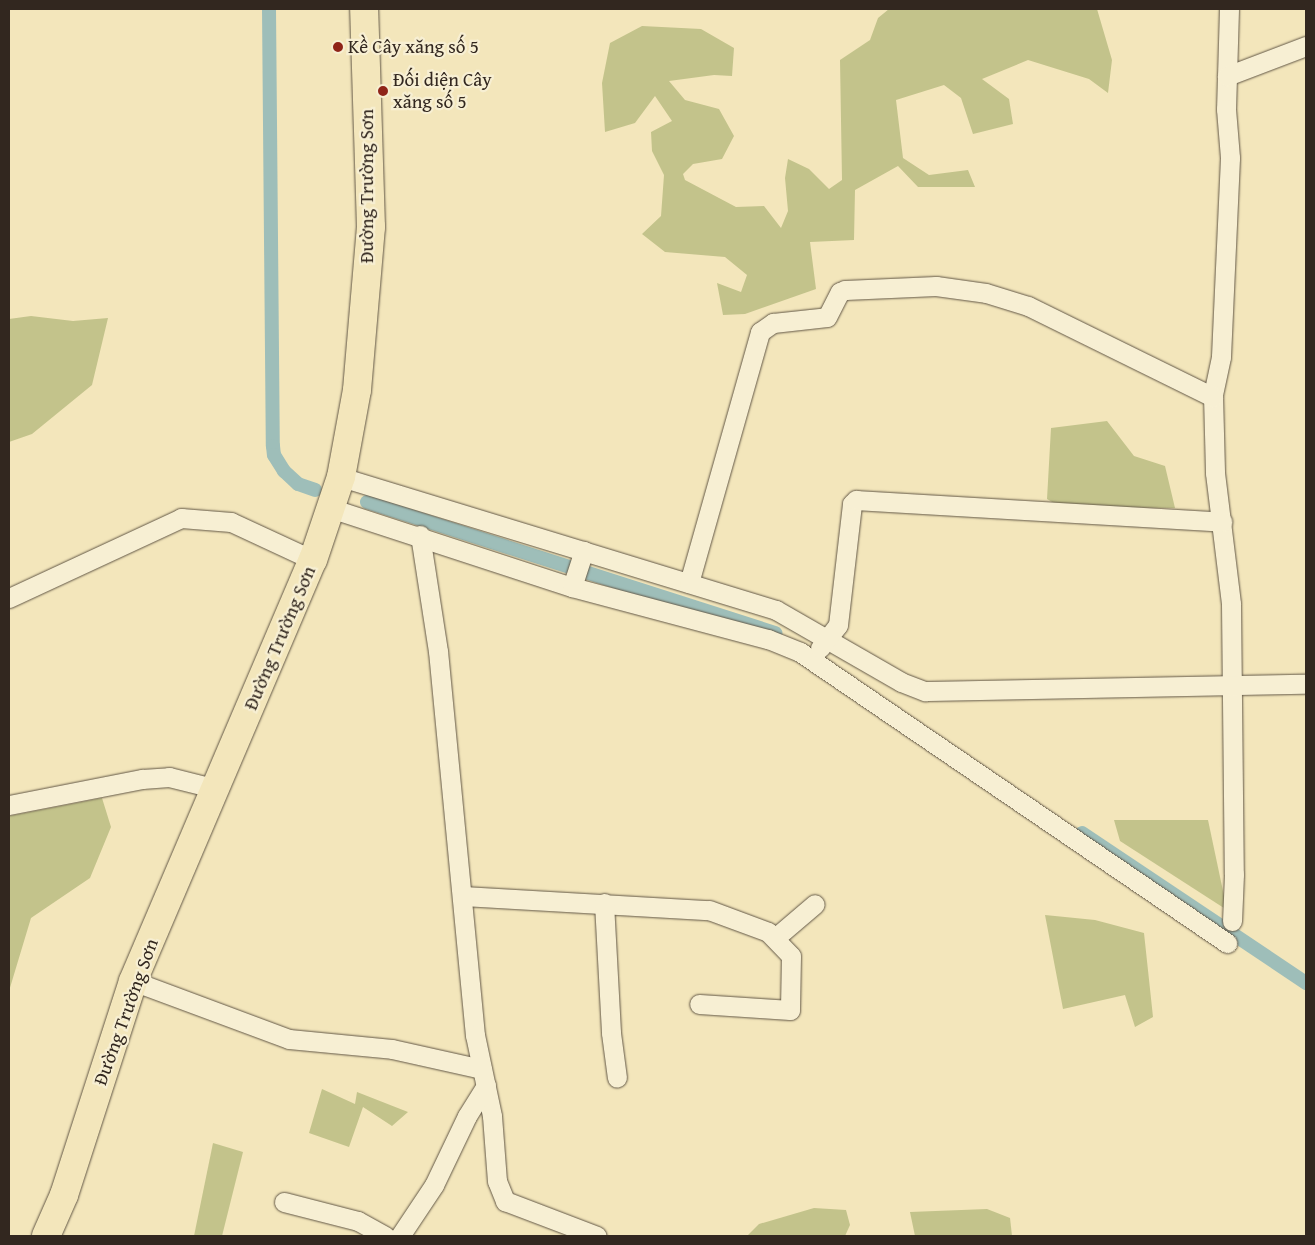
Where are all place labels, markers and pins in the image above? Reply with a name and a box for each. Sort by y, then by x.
place label: Kề Cây xăng số 5 [348,36,479,58]
marker: Kề Cây xăng số 5 [332,41,344,53]
place label: Đối diện Cây xăng số 5 [393,69,492,113]
marker: Đối diện Cây xăng số 5 [377,85,389,97]

